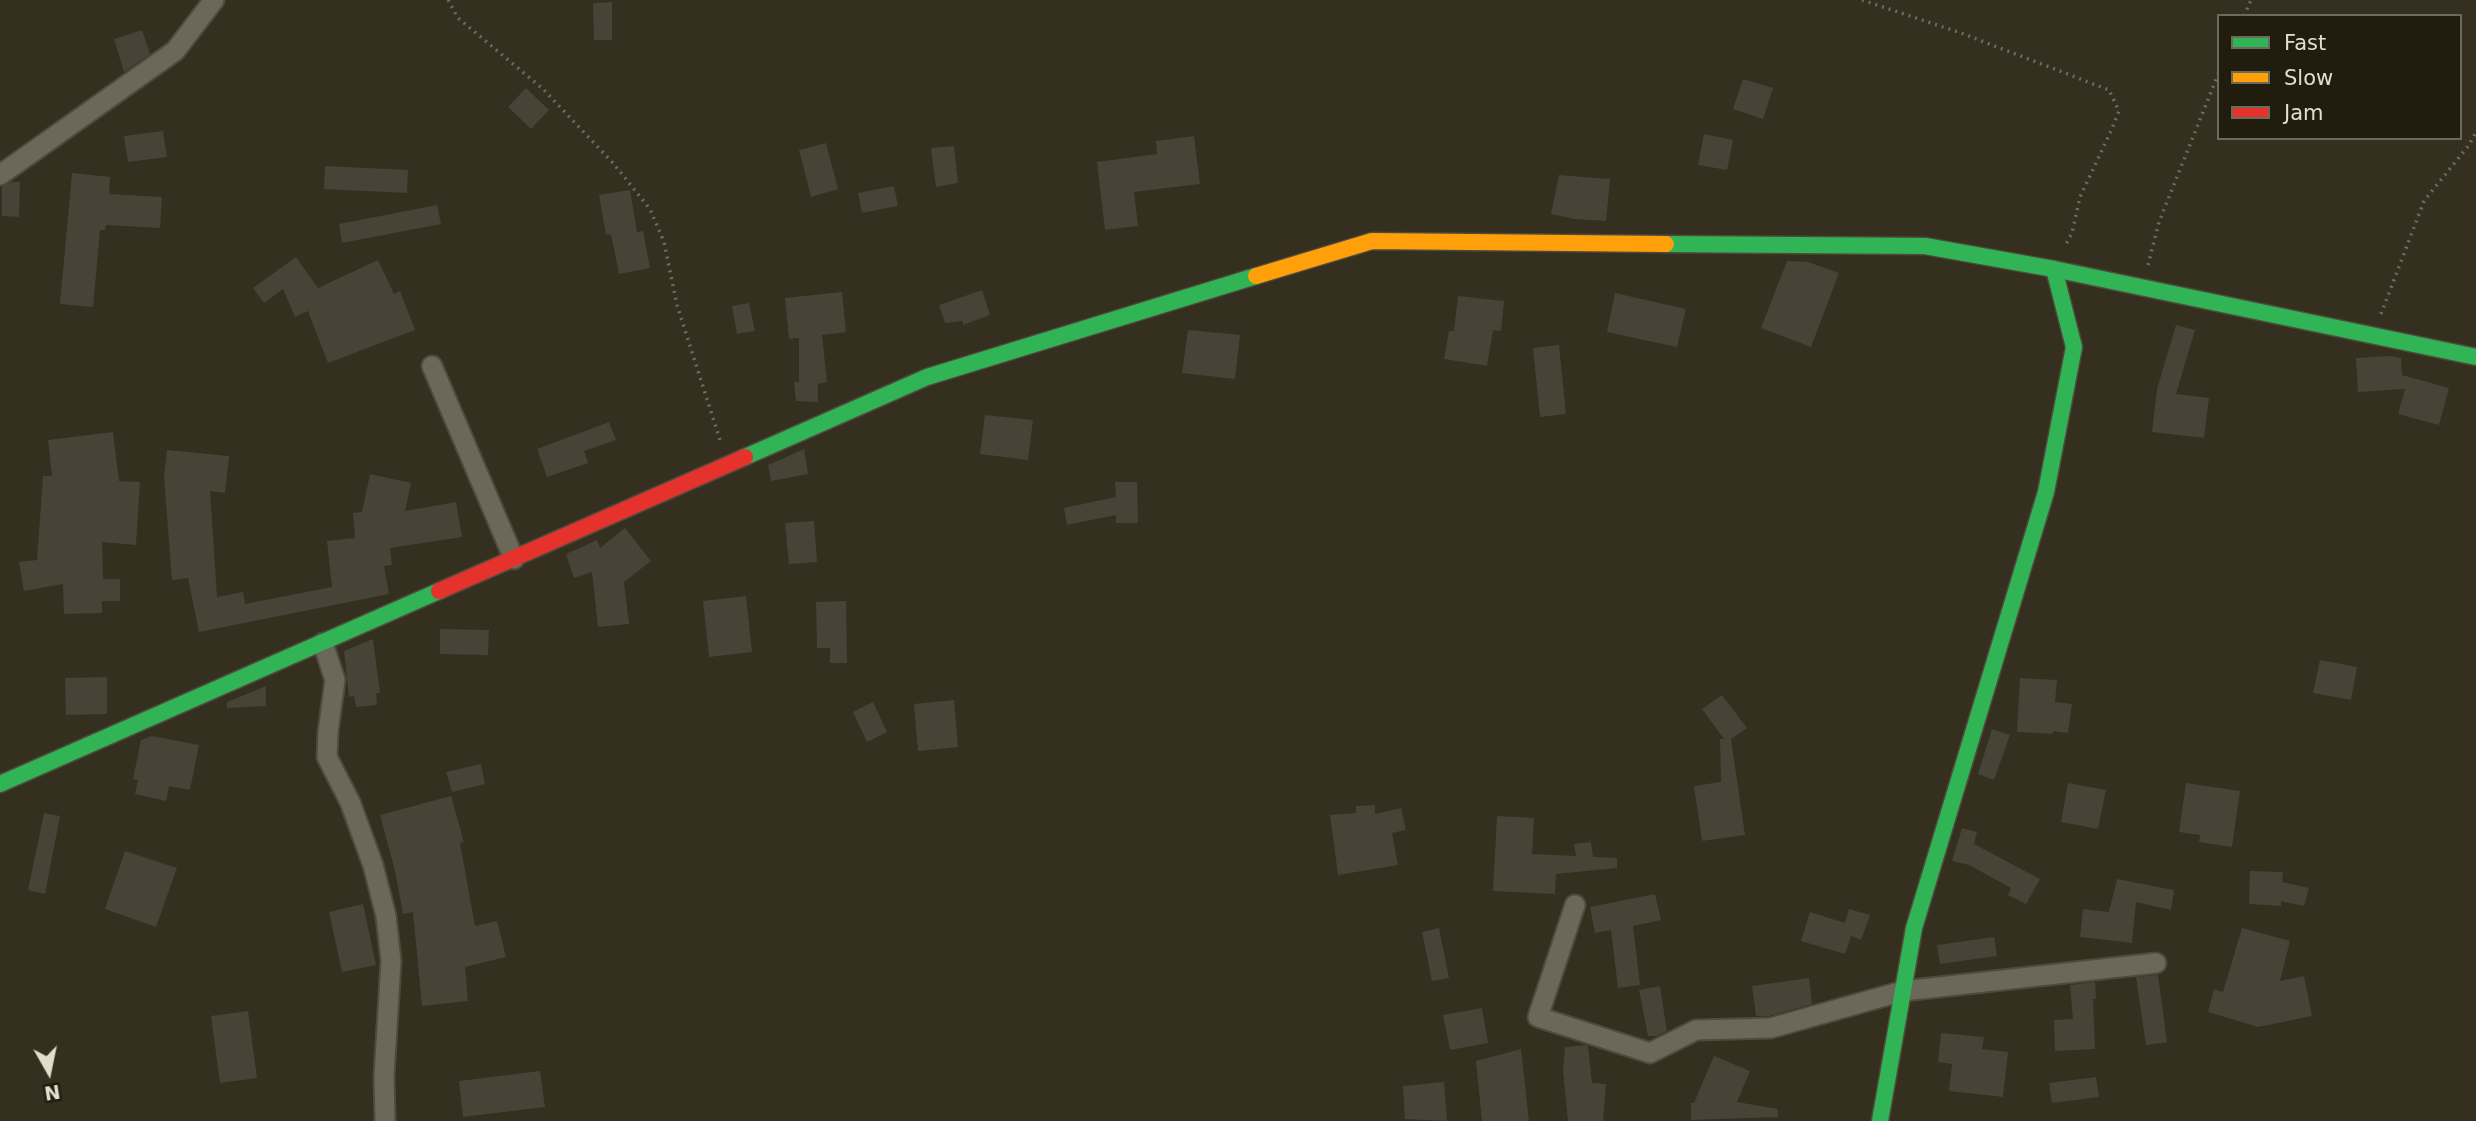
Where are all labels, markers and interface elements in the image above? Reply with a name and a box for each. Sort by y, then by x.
legend [2217,14,2462,140]
text: Fast [2284,31,2326,55]
text: Slow [2284,66,2333,90]
text: Jam [2284,101,2324,125]
north arrow [14,1037,84,1107]
text: N [43,1081,62,1105]

